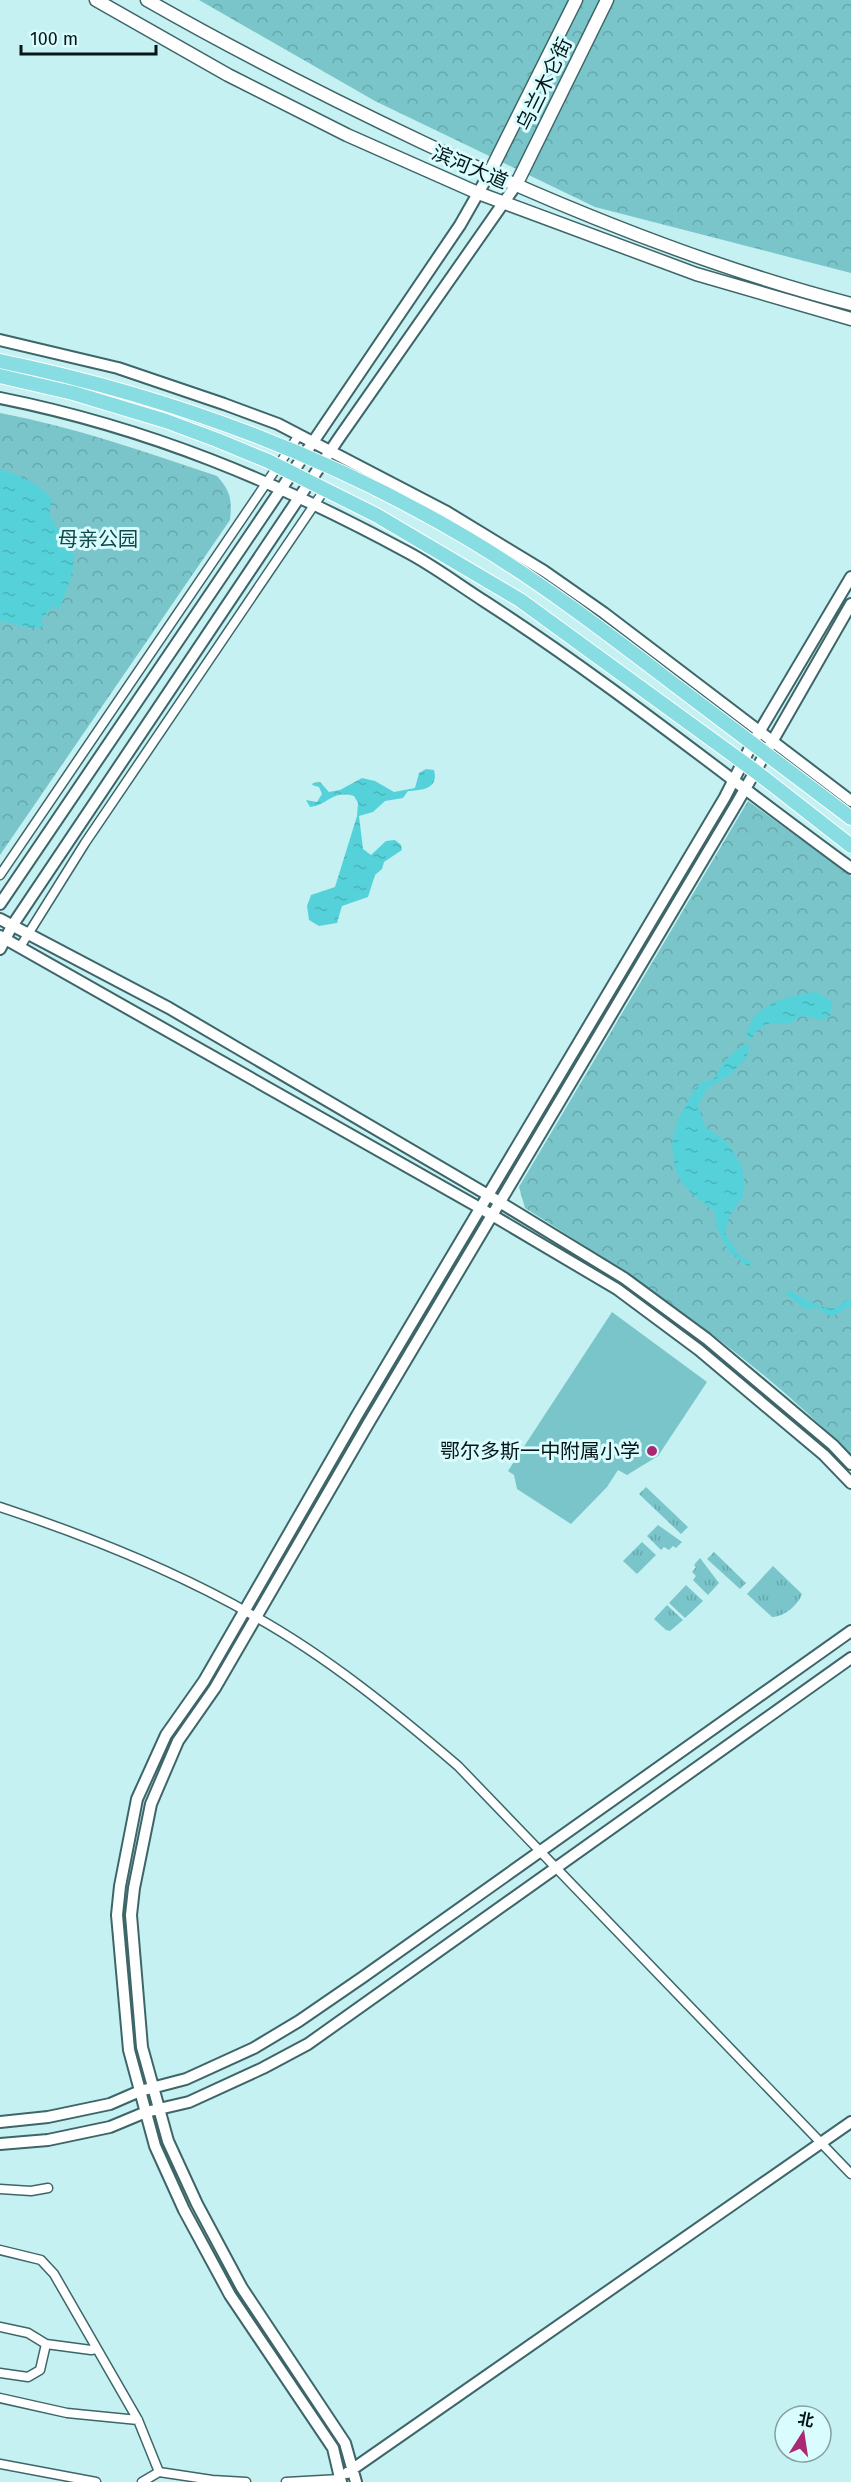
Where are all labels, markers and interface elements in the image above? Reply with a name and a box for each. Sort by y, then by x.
scale bar [21,18,156,56]
text: 100 m [30,28,78,50]
street label: 乌兰木仑街 [511,34,577,134]
street label: 滨河大道 [428,140,512,194]
park label: 母亲公园 [58,527,138,551]
place label: 鄂尔多斯一中附属小学 [440,1439,640,1463]
marker: 鄂尔多斯一中附属小学 [645,1444,659,1458]
north arrow [773,2404,833,2464]
text: 北 [796,2409,816,2431]

